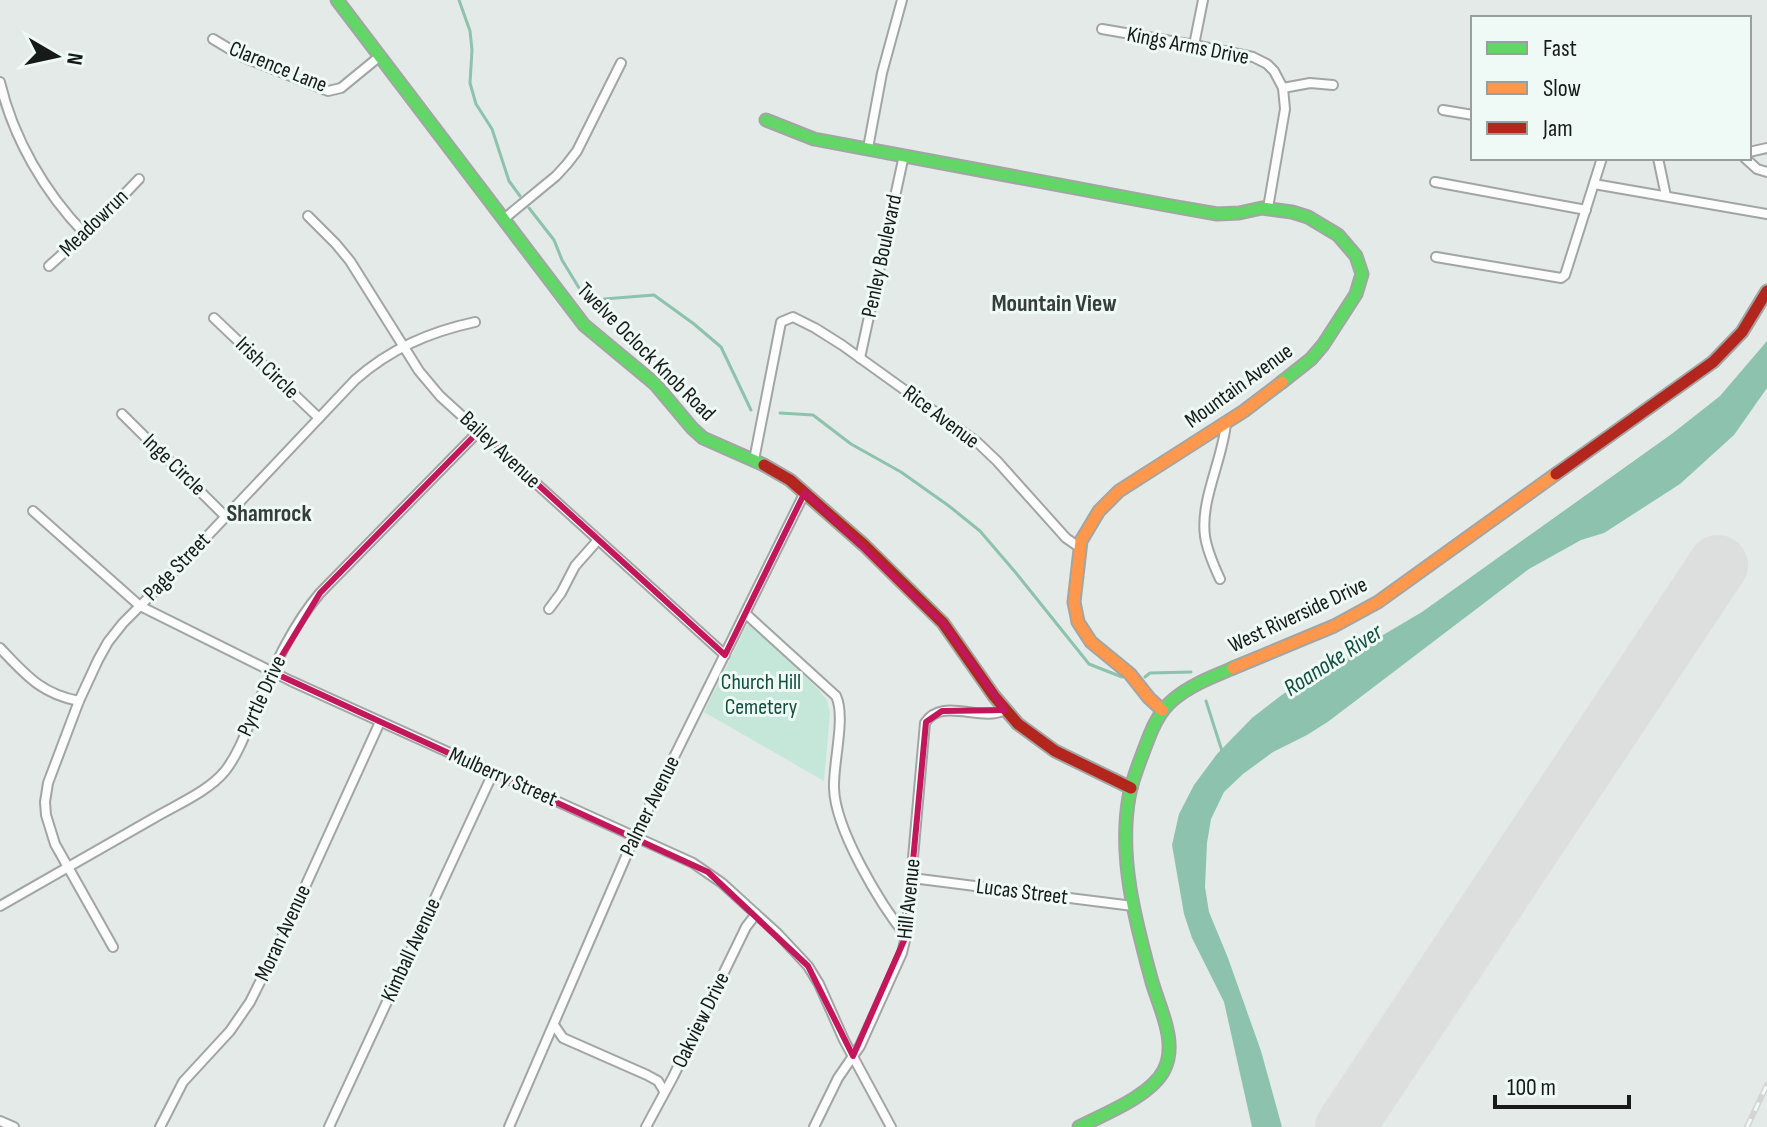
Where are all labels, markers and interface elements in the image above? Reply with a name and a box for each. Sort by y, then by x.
north arrow [16,16,96,96]
legend [1471,16,1751,160]
street label: Kings Arms Drive [1125,21,1251,71]
text: Fast [1543,34,1577,63]
street label: Clarence Lane [225,35,331,99]
text: N [60,51,89,67]
text: Slow [1543,74,1581,103]
text: Jam [1542,114,1573,143]
street label: Meadowrun [54,183,134,263]
street label: Penley Boulevard [856,192,908,320]
street label: Twelve Oclock Knob Road [571,277,721,427]
district label: Mountain View [991,289,1117,318]
street label: Irish Circle [230,331,304,405]
street label: Mountain Avenue [1180,338,1298,434]
street label: Rice Avenue [897,379,985,455]
street label: Bailey Avenue [454,406,546,494]
street label: Inge Circle [137,428,211,502]
district label: Shamrock [226,499,312,528]
street label: Page Street [138,527,216,607]
street label: West Riverside Drive [1224,571,1372,659]
water label: Roanoke River [1278,617,1389,703]
street label: Pyrtle Drive [232,651,292,741]
park label: Church Hill Cemetery [721,669,801,721]
street label: Mulberry Street [445,741,562,813]
street label: Palmer Avenue [614,751,686,861]
street label: Hill Avenue [891,857,927,941]
street label: Lucas Street [975,873,1070,911]
street label: Moran Avenue [249,880,317,986]
street label: Kimball Avenue [375,894,447,1006]
street label: Oakview Drive [666,968,736,1072]
scale bar [1495,1059,1629,1109]
text: 100 m [1507,1073,1556,1102]

